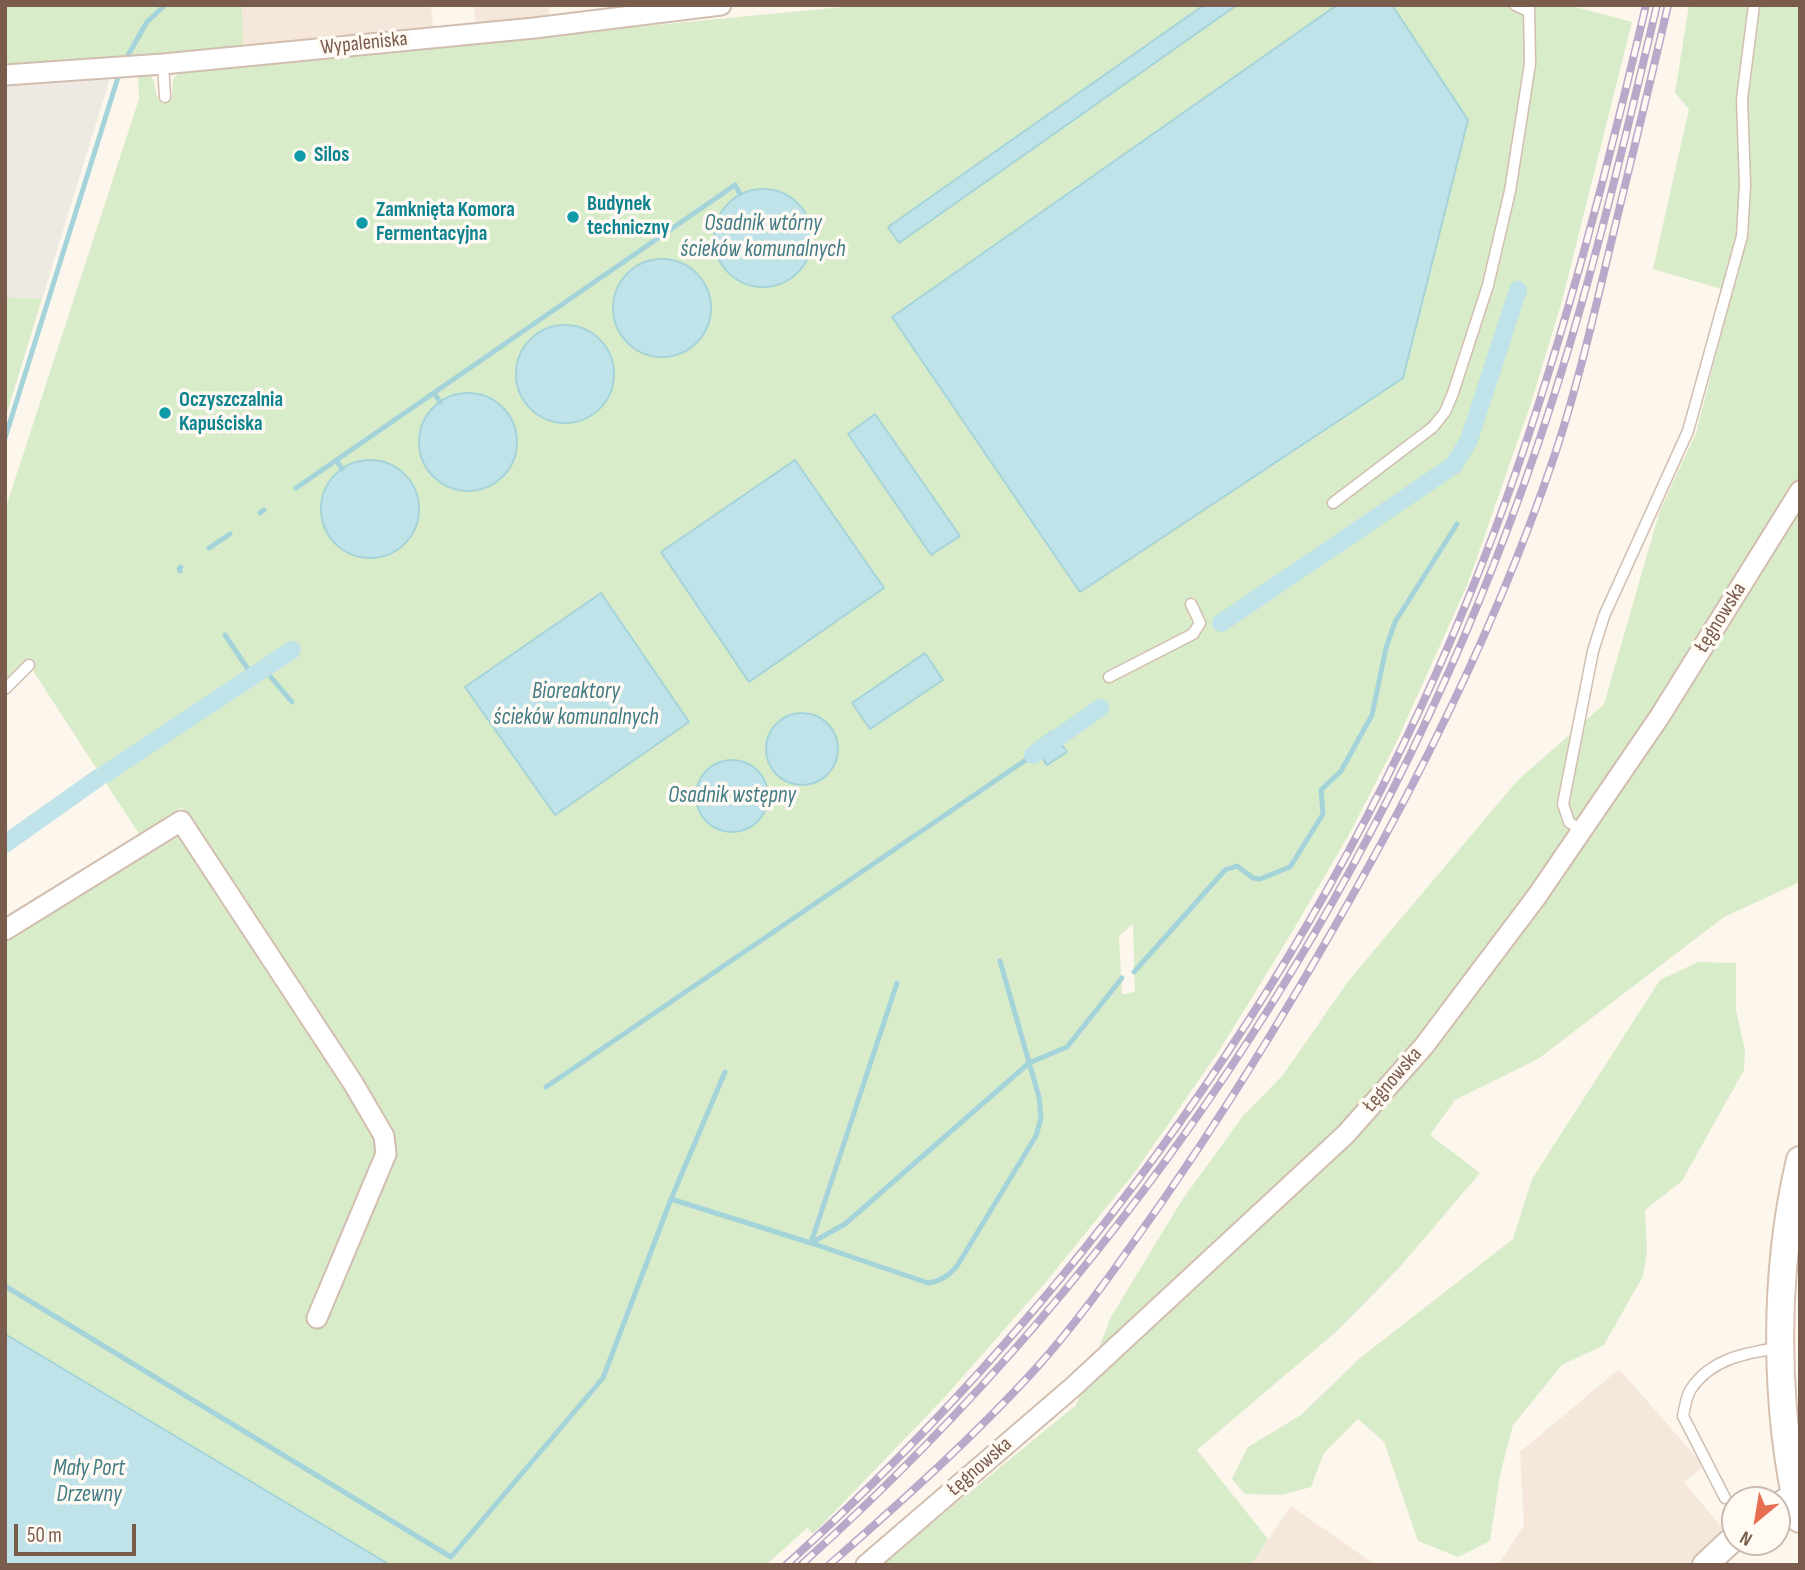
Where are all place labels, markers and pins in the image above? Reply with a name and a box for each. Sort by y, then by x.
place label: Silos [314,143,349,169]
marker: Silos [292,148,308,164]
place label: Budynek techniczny [587,192,669,242]
place label: Zamknięta Komora Fermentacyjna [376,198,515,248]
marker: Budynek techniczny [565,209,581,225]
marker: Zamknięta Komora Fermentacyjna [354,215,370,231]
place label: Oczyszczalnia Kapuściska [179,388,283,438]
marker: Oczyszczalnia Kapuściska [157,405,173,421]

